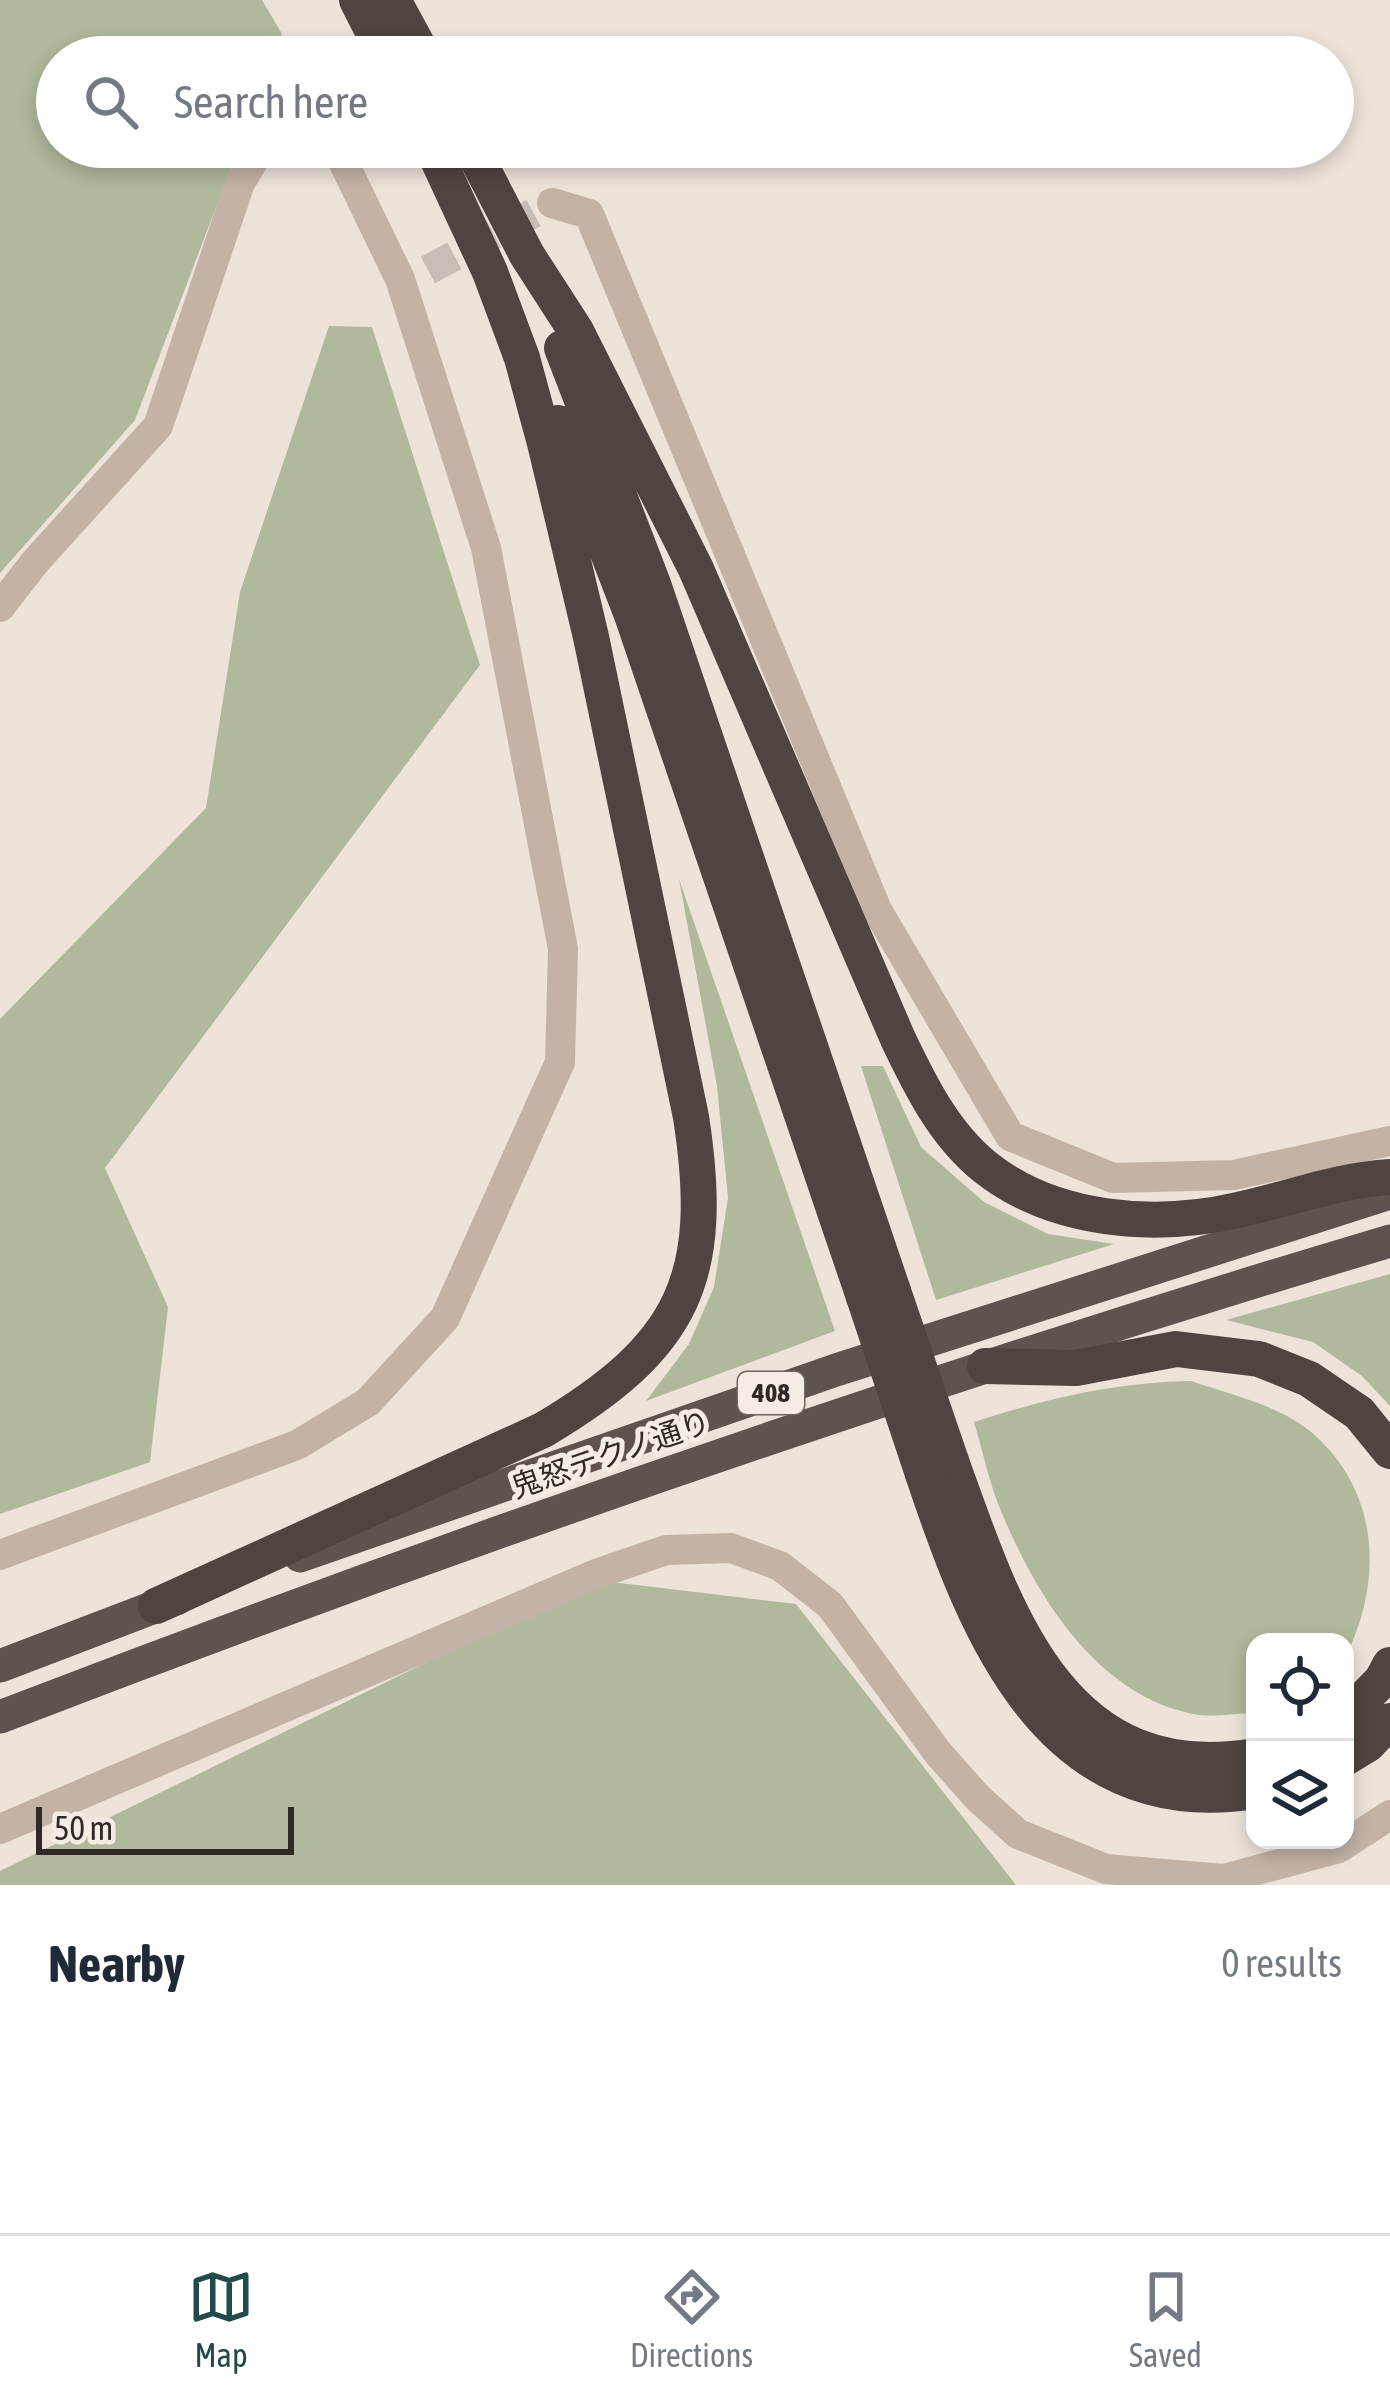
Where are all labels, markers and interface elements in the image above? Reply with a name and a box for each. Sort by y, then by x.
search box [36,36,1354,168]
icon: search [78,69,144,135]
text: Search here [174,76,368,128]
road number: 408 [738,1372,804,1414]
street label: 鬼怒テクノ通り [507,1404,715,1504]
map controls [1246,1633,1354,1849]
button: locate [1246,1633,1354,1741]
button: layers [1246,1741,1354,1849]
scale bar [36,1801,294,1854]
text: 50 m [54,1809,113,1847]
text: Nearby [48,1934,185,1993]
text: 0 results [1221,1941,1342,1985]
tab: Map [188,2264,254,2374]
tab: Directions [630,2264,753,2374]
tab: Saved [1129,2264,1202,2374]

